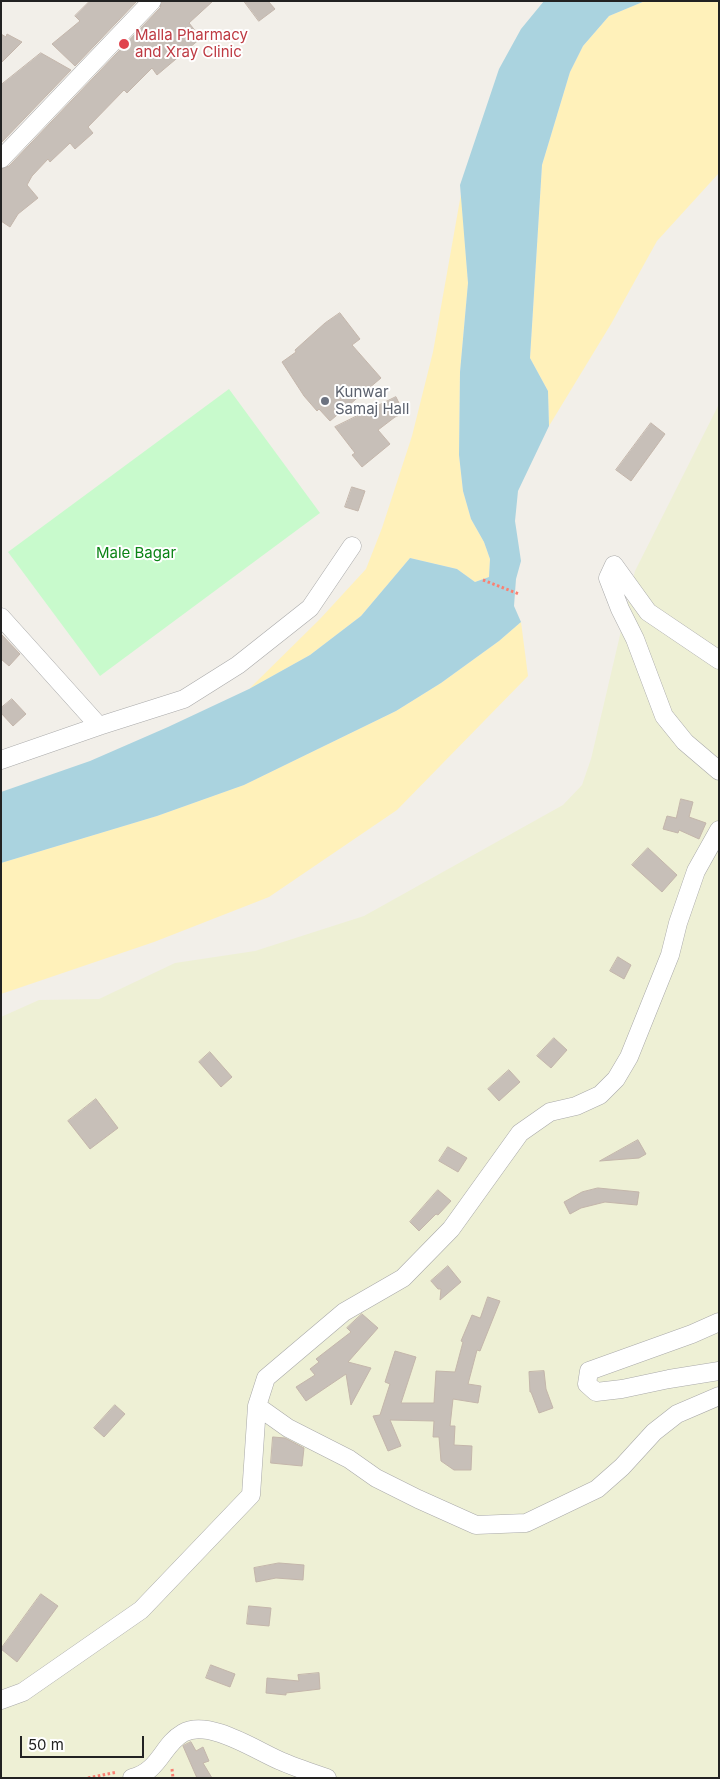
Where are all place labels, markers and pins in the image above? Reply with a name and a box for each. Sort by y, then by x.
place label: Malla Pharmacy and Xray Clinic [135,26,248,61]
marker: Malla Pharmacy and Xray Clinic [117,37,131,51]
place label: Kunwar Samaj Hall [335,383,409,418]
marker: Kunwar Samaj Hall [319,395,331,407]

